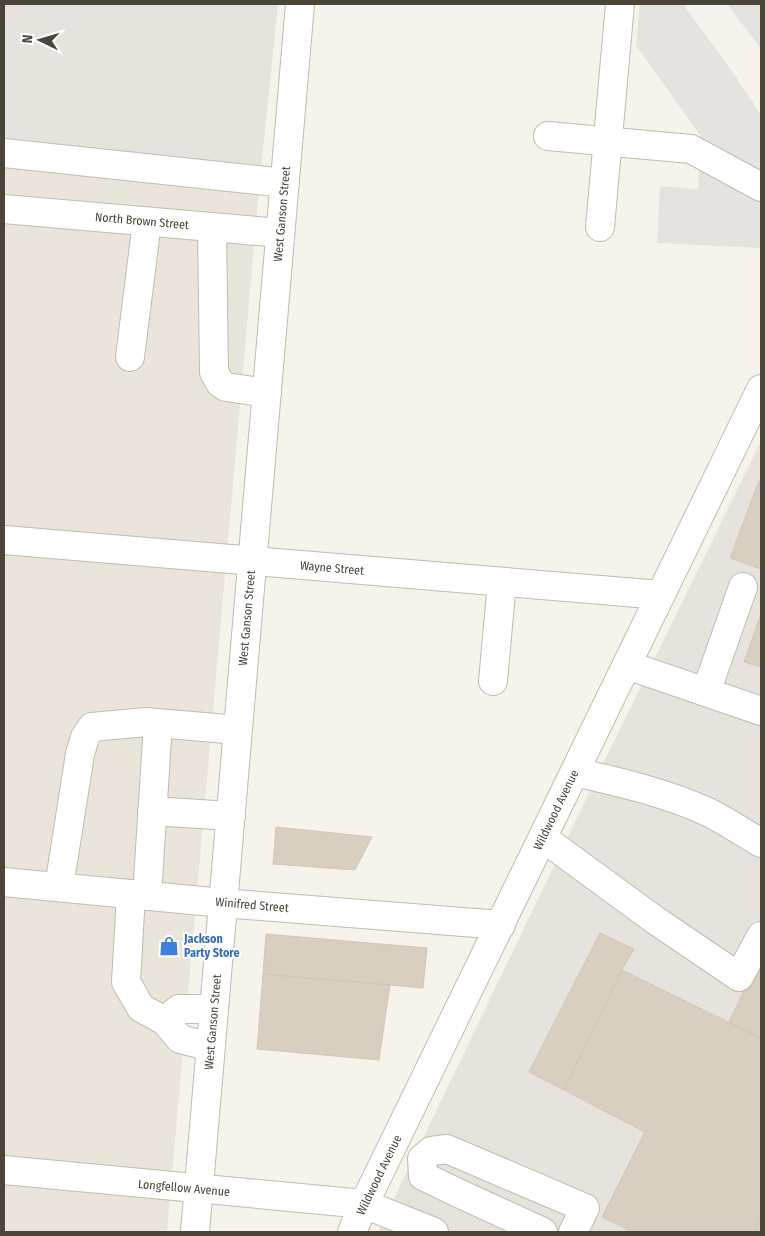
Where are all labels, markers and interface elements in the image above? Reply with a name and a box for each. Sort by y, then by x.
north arrow [15,15,65,65]
text: N [19,34,36,44]
street label: West Ganson Street [271,166,293,262]
street label: North Brown Street [95,210,190,232]
street label: Wayne Street [299,558,365,578]
street label: West Ganson Street [236,570,258,666]
street label: Wildwood Avenue [531,768,581,852]
street label: Winifred Street [215,895,289,915]
place label: Jackson Party Store [183,932,240,960]
shop icon: Jackson Party Store [158,935,180,957]
street label: West Ganson Street [202,974,224,1070]
street label: Wildwood Avenue [354,1133,404,1217]
street label: Longfellow Avenue [137,1177,231,1199]

